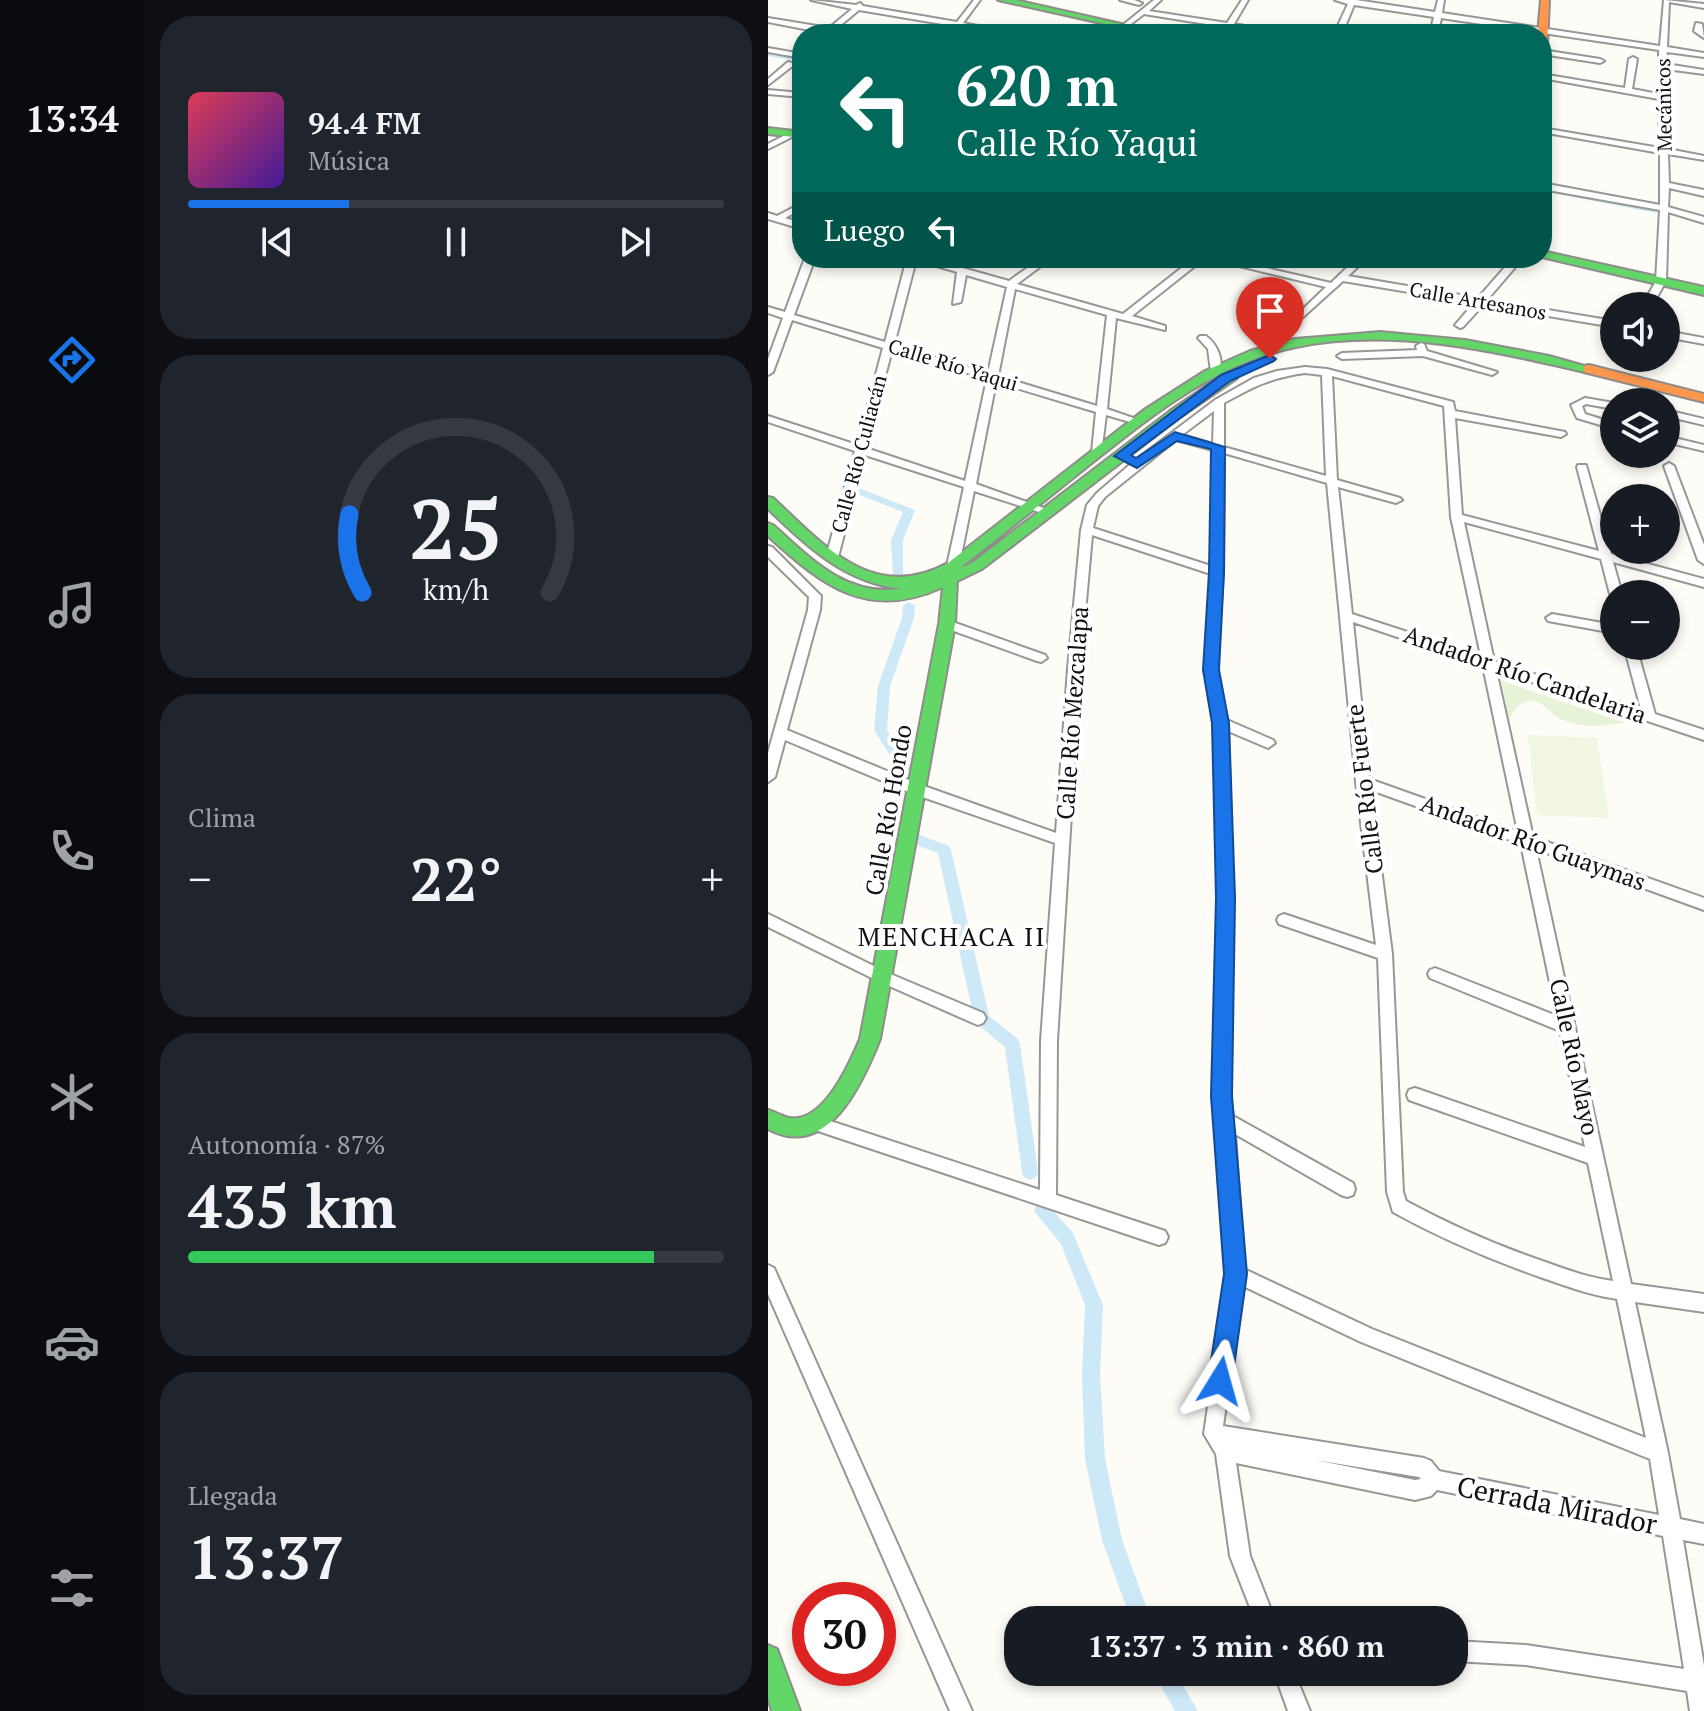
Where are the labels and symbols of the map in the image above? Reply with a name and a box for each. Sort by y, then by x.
street label: Mecánicos [1649,58,1678,152]
street label: Calle Artesanos [1407,275,1549,326]
pin [1236,277,1304,359]
street label: Calle Río Yaqui [885,332,1021,397]
street label: Calle Río Culiacán [824,372,893,536]
street label: Calle Río Mezcalapa [1049,605,1095,821]
street label: Andador Río Candelaria [1400,618,1651,731]
street label: Calle Río Fuerte [1338,702,1390,876]
street label: Calle Río Hondo [857,722,919,898]
street label: Andador Río Guaymas [1416,786,1650,898]
district label: MENCHACA II [858,919,1046,953]
street label: Calle Río Mayo [1543,975,1607,1138]
position arrow [1178,1339,1262,1423]
street label: Cerrada Mirador [1454,1467,1660,1542]
speed limit sign: 30 [792,1582,896,1686]

